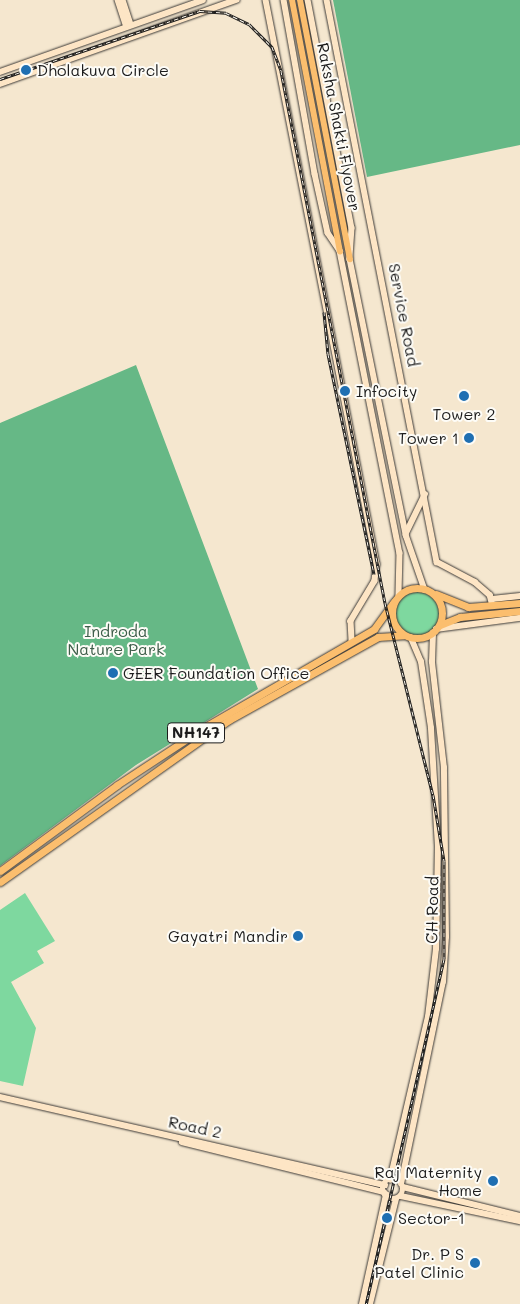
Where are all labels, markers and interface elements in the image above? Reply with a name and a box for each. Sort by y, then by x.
street label: Raksha Shakti Flyover [313,41,365,213]
place label: Dholakuva Circle [37,60,169,80]
marker: Dholakuva Circle [19,63,33,77]
street label: Service Road [385,262,423,368]
place label: Infocity [356,381,417,401]
marker: Infocity [338,384,352,398]
marker: Tower 2 [458,390,470,402]
place label: Tower 2 [433,404,495,424]
place label: Tower 1 [398,428,459,448]
marker: Tower 1 [463,432,475,444]
park label: Indroda Nature Park [68,621,164,659]
place label: GEER Foundation Office [123,663,309,683]
marker: GEER Foundation Office [107,667,119,679]
road number: NH147 [166,720,226,746]
street label: CH Road [422,876,442,944]
place label: Gayatri Mandir [168,926,288,946]
marker: Gayatri Mandir [292,930,304,942]
street label: Road 2 [167,1112,223,1142]
place label: Raj Maternity Home [374,1162,482,1200]
marker: Raj Maternity Home [486,1174,500,1188]
place label: Sector-1 [398,1208,465,1228]
marker: Sector-1 [380,1211,394,1225]
place label: Dr. P S Patel Clinic [375,1244,464,1282]
marker: Dr. P S Patel Clinic [468,1256,482,1270]

